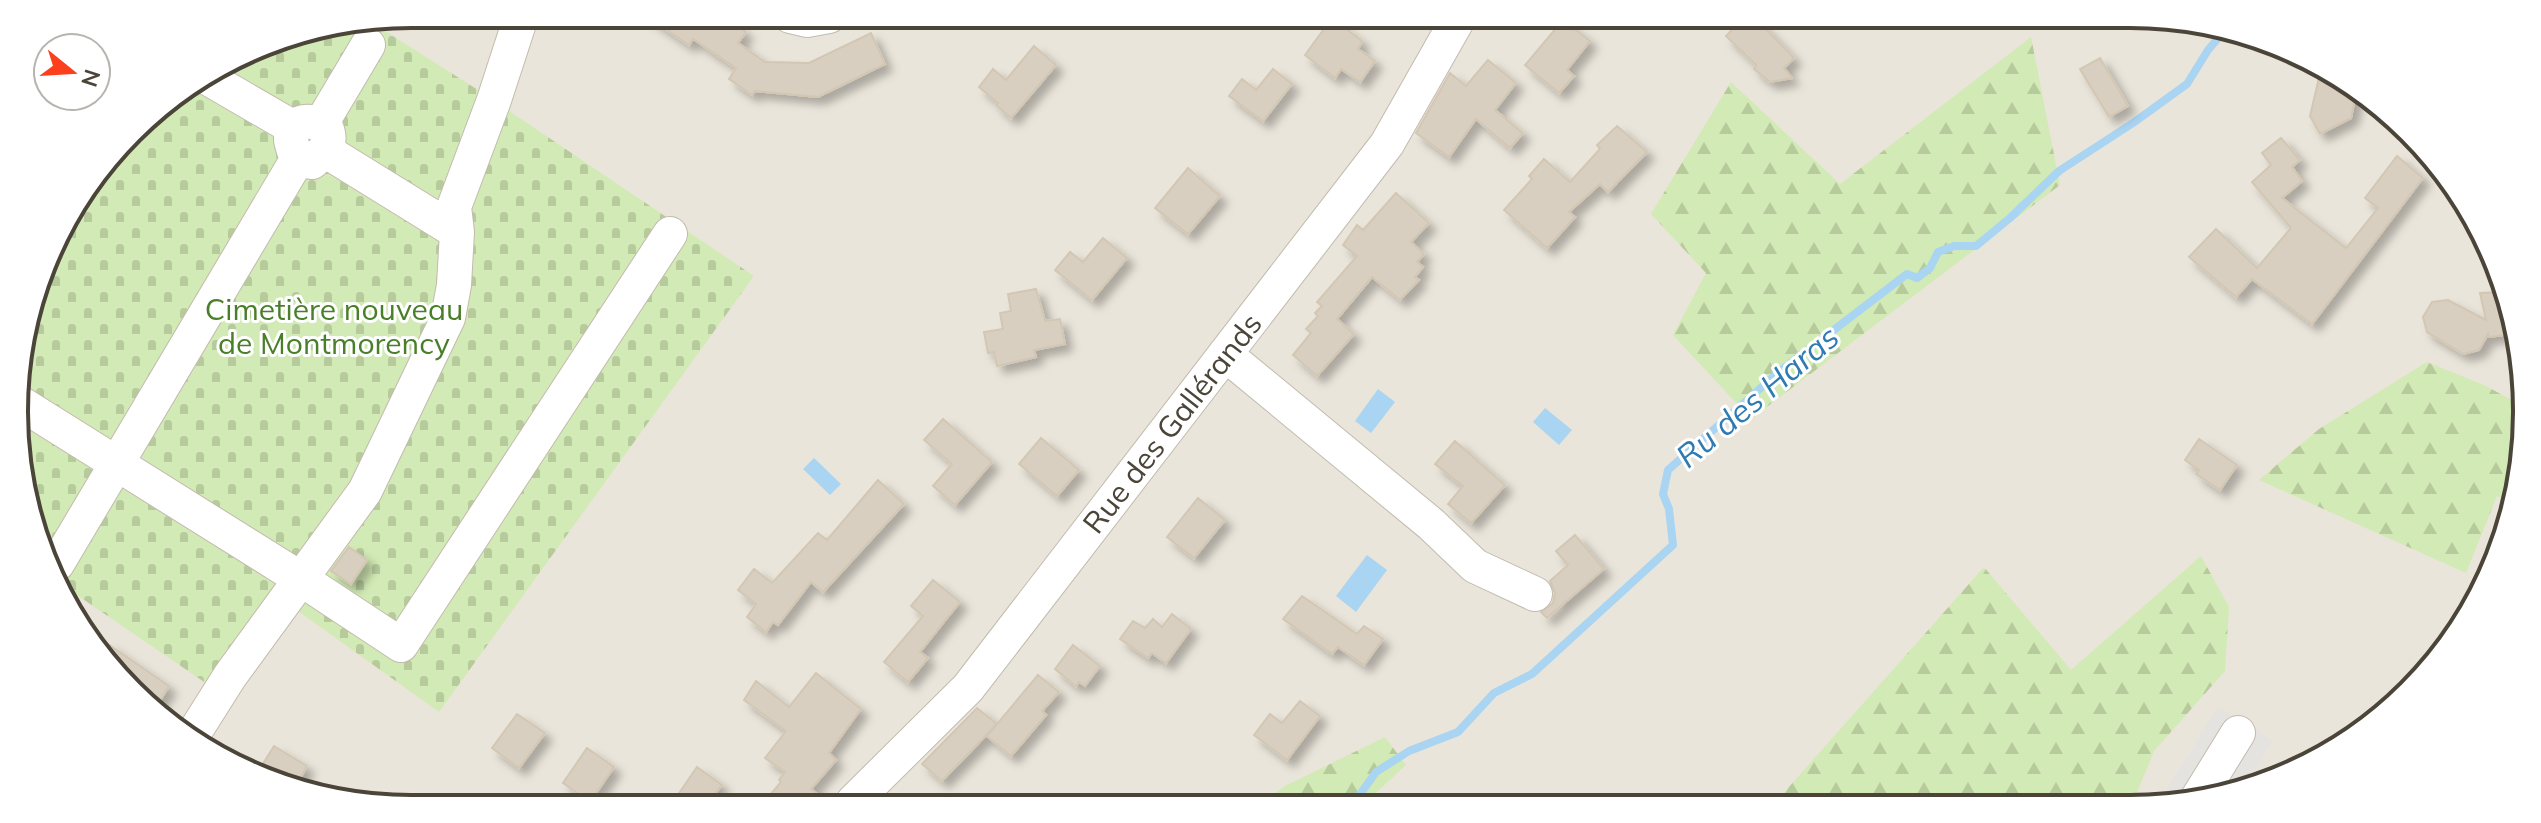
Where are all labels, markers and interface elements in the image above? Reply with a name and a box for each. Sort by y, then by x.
north arrow [32,32,112,112]
text: N [75,66,107,90]
park label: Cimetière nouveau de Montmorency [205,290,463,362]
street label: Rue des Gallérands [1074,305,1270,541]
water label: Ru des Haras [1668,316,1846,476]

